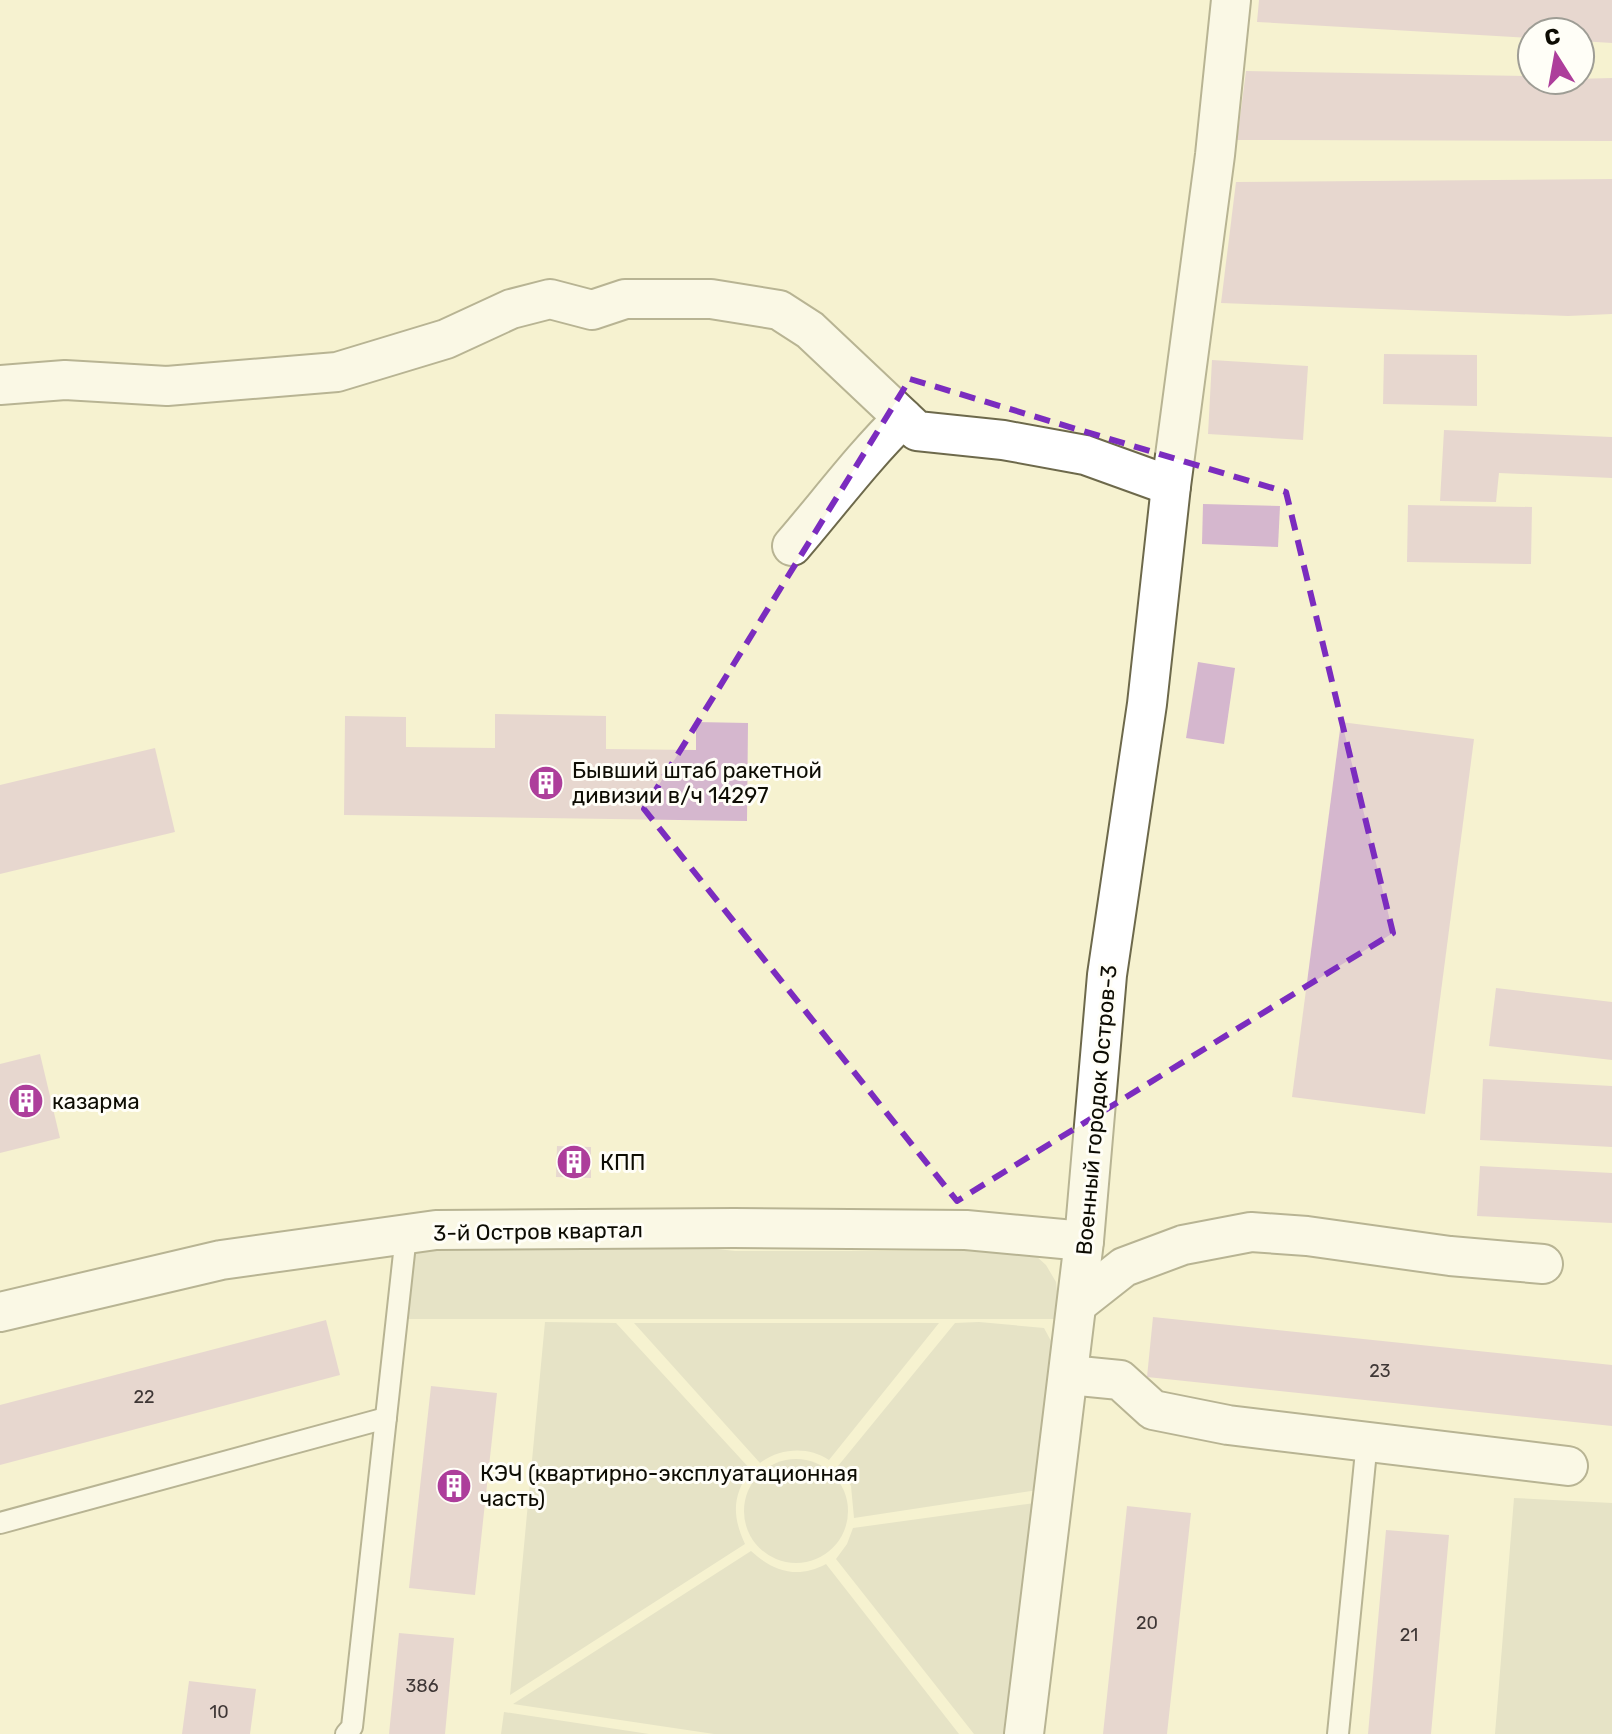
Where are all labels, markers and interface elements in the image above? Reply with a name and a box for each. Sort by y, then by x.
north arrow [1516,16,1596,96]
text: С [1542,22,1562,52]
place label: Бывший штаб ракетной дивизии в/ч 14297 [572,757,822,809]
building icon: Бывший штаб ракетной дивизии в/ч 14297 [527,764,565,802]
street label: Военный городок Остров-3 [1070,964,1123,1256]
building icon: казарма [7,1082,45,1120]
place label: казарма [52,1088,140,1115]
building icon: КПП [555,1143,593,1181]
place label: КПП [600,1149,646,1176]
street label: 3-й Остров квартал [433,1216,643,1247]
house number: 23 [1369,1360,1391,1382]
house number: 22 [133,1386,155,1408]
place label: КЭЧ (квартирно-эксплуатационная часть) [480,1460,858,1512]
building icon: КЭЧ (квартирно-эксплуатационная часть) [435,1467,473,1505]
house number: 20 [1136,1612,1158,1634]
house number: 21 [1400,1624,1418,1646]
house number: 386 [405,1675,439,1697]
house number: 10 [209,1701,229,1723]

